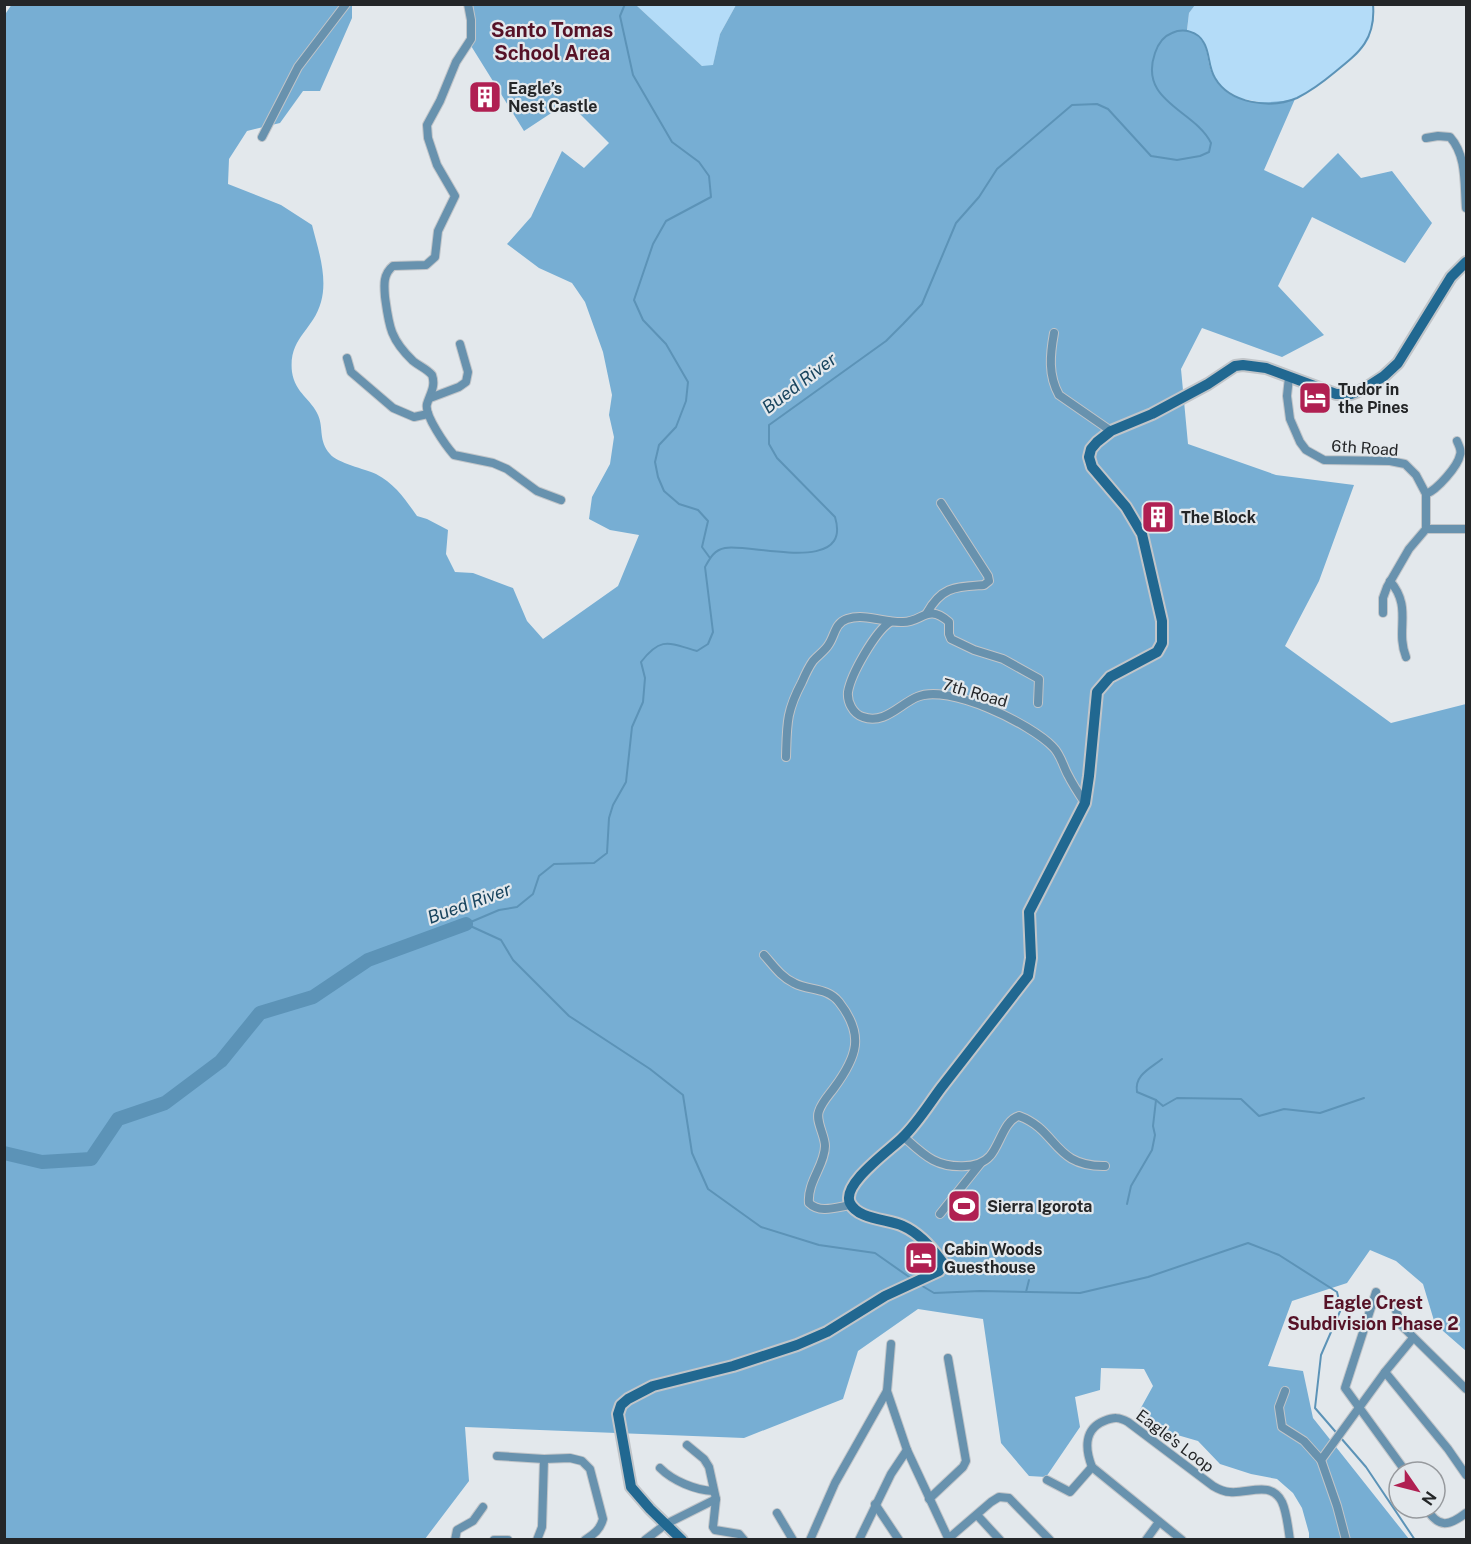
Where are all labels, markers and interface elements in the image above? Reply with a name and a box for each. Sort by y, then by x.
district label: Santo Tomas School Area [491,18,613,65]
building icon: Eagle’s Nest Castle [467,79,503,115]
place label: Eagle’s Nest Castle [508,79,597,116]
water label: Bued River [758,348,840,418]
hotel icon: Tudor in the Pines [1297,380,1333,416]
place label: Tudor in the Pines [1338,380,1409,417]
street label: 6th Road [1331,436,1399,460]
building icon: The Block [1140,499,1176,535]
place label: The Block [1181,508,1256,527]
street label: 7th Road [940,675,1010,711]
water label: Bued River [424,878,514,928]
sports icon: Sierra Igorota [946,1188,982,1224]
place label: Sierra Igorota [987,1197,1092,1216]
hotel icon: Cabin Woods Guesthouse [903,1240,939,1276]
place label: Cabin Woods Guesthouse [944,1240,1042,1277]
district label: Eagle Crest Subdivision Phase 2 [1287,1292,1459,1334]
street label: Eagle's Loop [1132,1406,1218,1476]
north arrow [1387,1460,1447,1520]
text: N [1418,1488,1440,1509]

